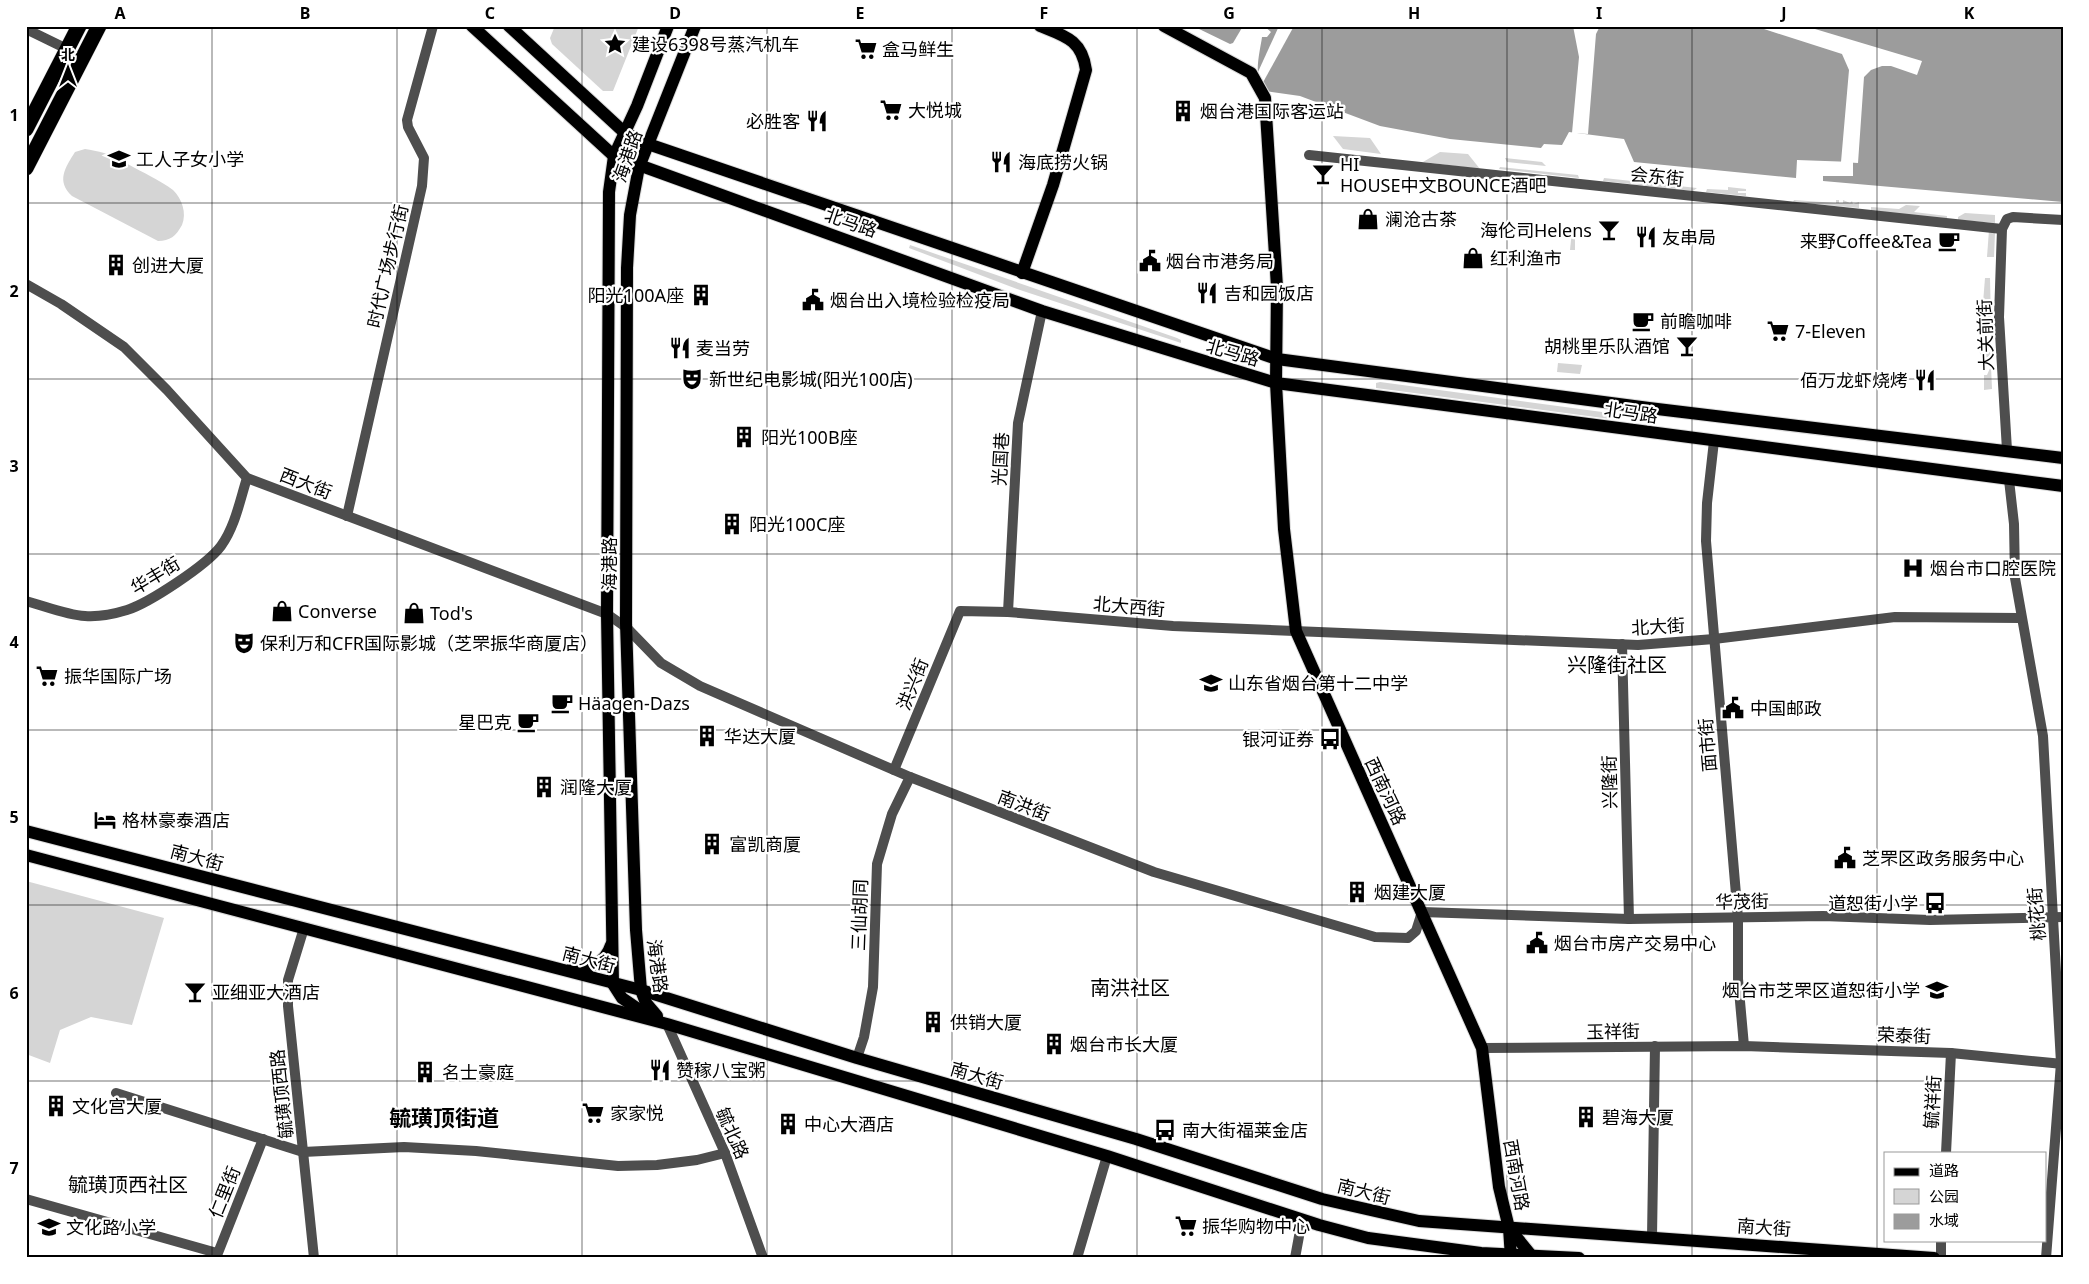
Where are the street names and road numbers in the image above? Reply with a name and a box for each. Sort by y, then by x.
street label: 海港路 [607,127,647,185]
street label: 会东街 [1629,161,1685,191]
street label: 时代广场步行街 [361,202,413,330]
street label: 北马路 [822,202,880,242]
street label: 大关前街 [1972,299,1998,371]
street label: 北马路 [1204,333,1262,371]
street label: 北马路 [1603,396,1659,428]
street label: 光国巷 [987,431,1013,487]
street label: 西大街 [276,462,336,504]
street label: 海港路 [597,537,621,591]
street label: 华丰街 [126,551,184,599]
street label: 北大西街 [1092,591,1166,621]
street label: 北大街 [1630,613,1686,639]
street label: 洪兴街 [891,654,933,714]
street label: 面市街 [1693,717,1721,773]
street label: 西南河路 [1360,753,1412,829]
street label: 兴隆街 [1597,755,1621,809]
street label: 南洪街 [994,784,1054,826]
street label: 南大街 [168,838,226,876]
street label: 三仙胡同 [846,879,872,951]
street label: 桃花街 [2022,886,2050,942]
street label: 华茂街 [1715,889,1769,913]
street label: 海港路 [642,938,674,994]
street label: 南大街 [560,940,618,978]
street label: 玉祥街 [1586,1019,1640,1043]
street label: 荣泰街 [1877,1022,1931,1048]
street label: 毓璜顶西路 [264,1048,298,1140]
street label: 南大街 [948,1056,1006,1094]
street label: 毓祥街 [1919,1074,1945,1130]
street label: 毓北路 [711,1103,755,1163]
street label: 西南河路 [1499,1137,1535,1213]
street label: 仁里街 [203,1162,245,1222]
street label: 南大街 [1335,1173,1393,1209]
street label: 南大街 [1736,1213,1792,1241]

